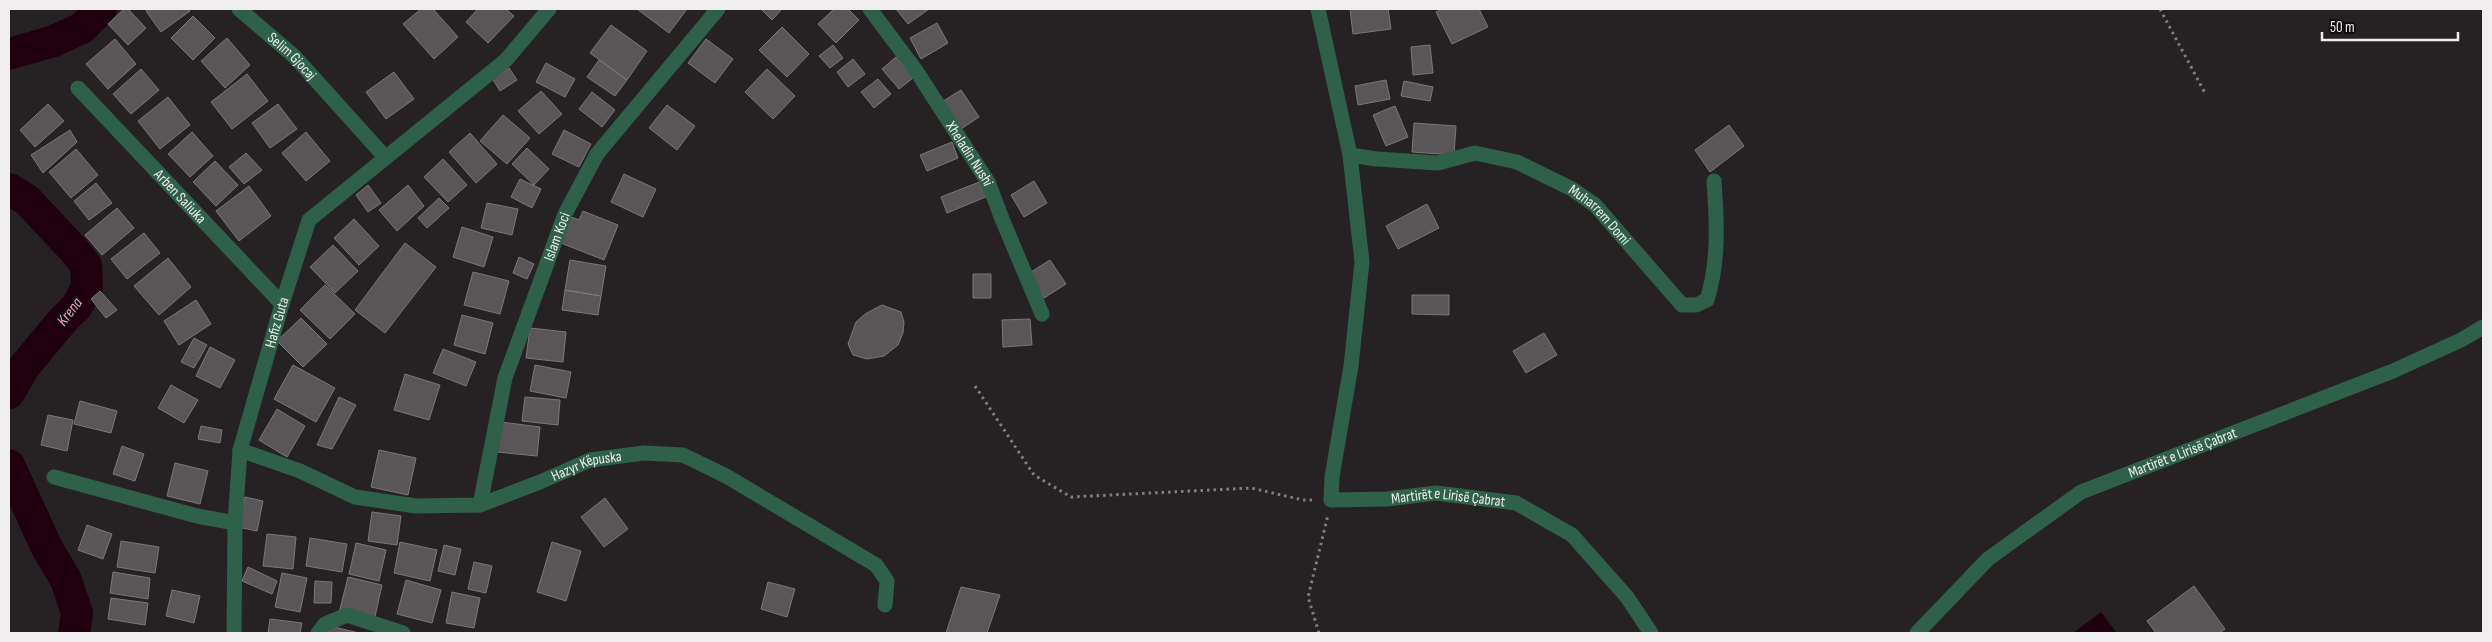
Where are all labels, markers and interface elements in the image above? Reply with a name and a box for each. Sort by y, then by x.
scale bar [2322,10,2458,42]
text: 50 m [2330,18,2355,37]
street label: Selim Gjocaj [264,28,321,84]
street label: Xheladin Nushi [941,117,998,189]
street label: Arben Saliuka [149,164,211,228]
street label: Muharrem Domi [1565,180,1635,249]
street label: Islam Koci [539,209,574,264]
water label: Krena [53,294,87,330]
street label: Hafiz Guta [260,294,293,350]
street label: Martirët e Lirisë Çabrat [2126,423,2240,482]
street label: Hazyr Këpuska [548,446,623,485]
street label: Martirët e Lirisë Çabrat [1390,483,1507,511]

